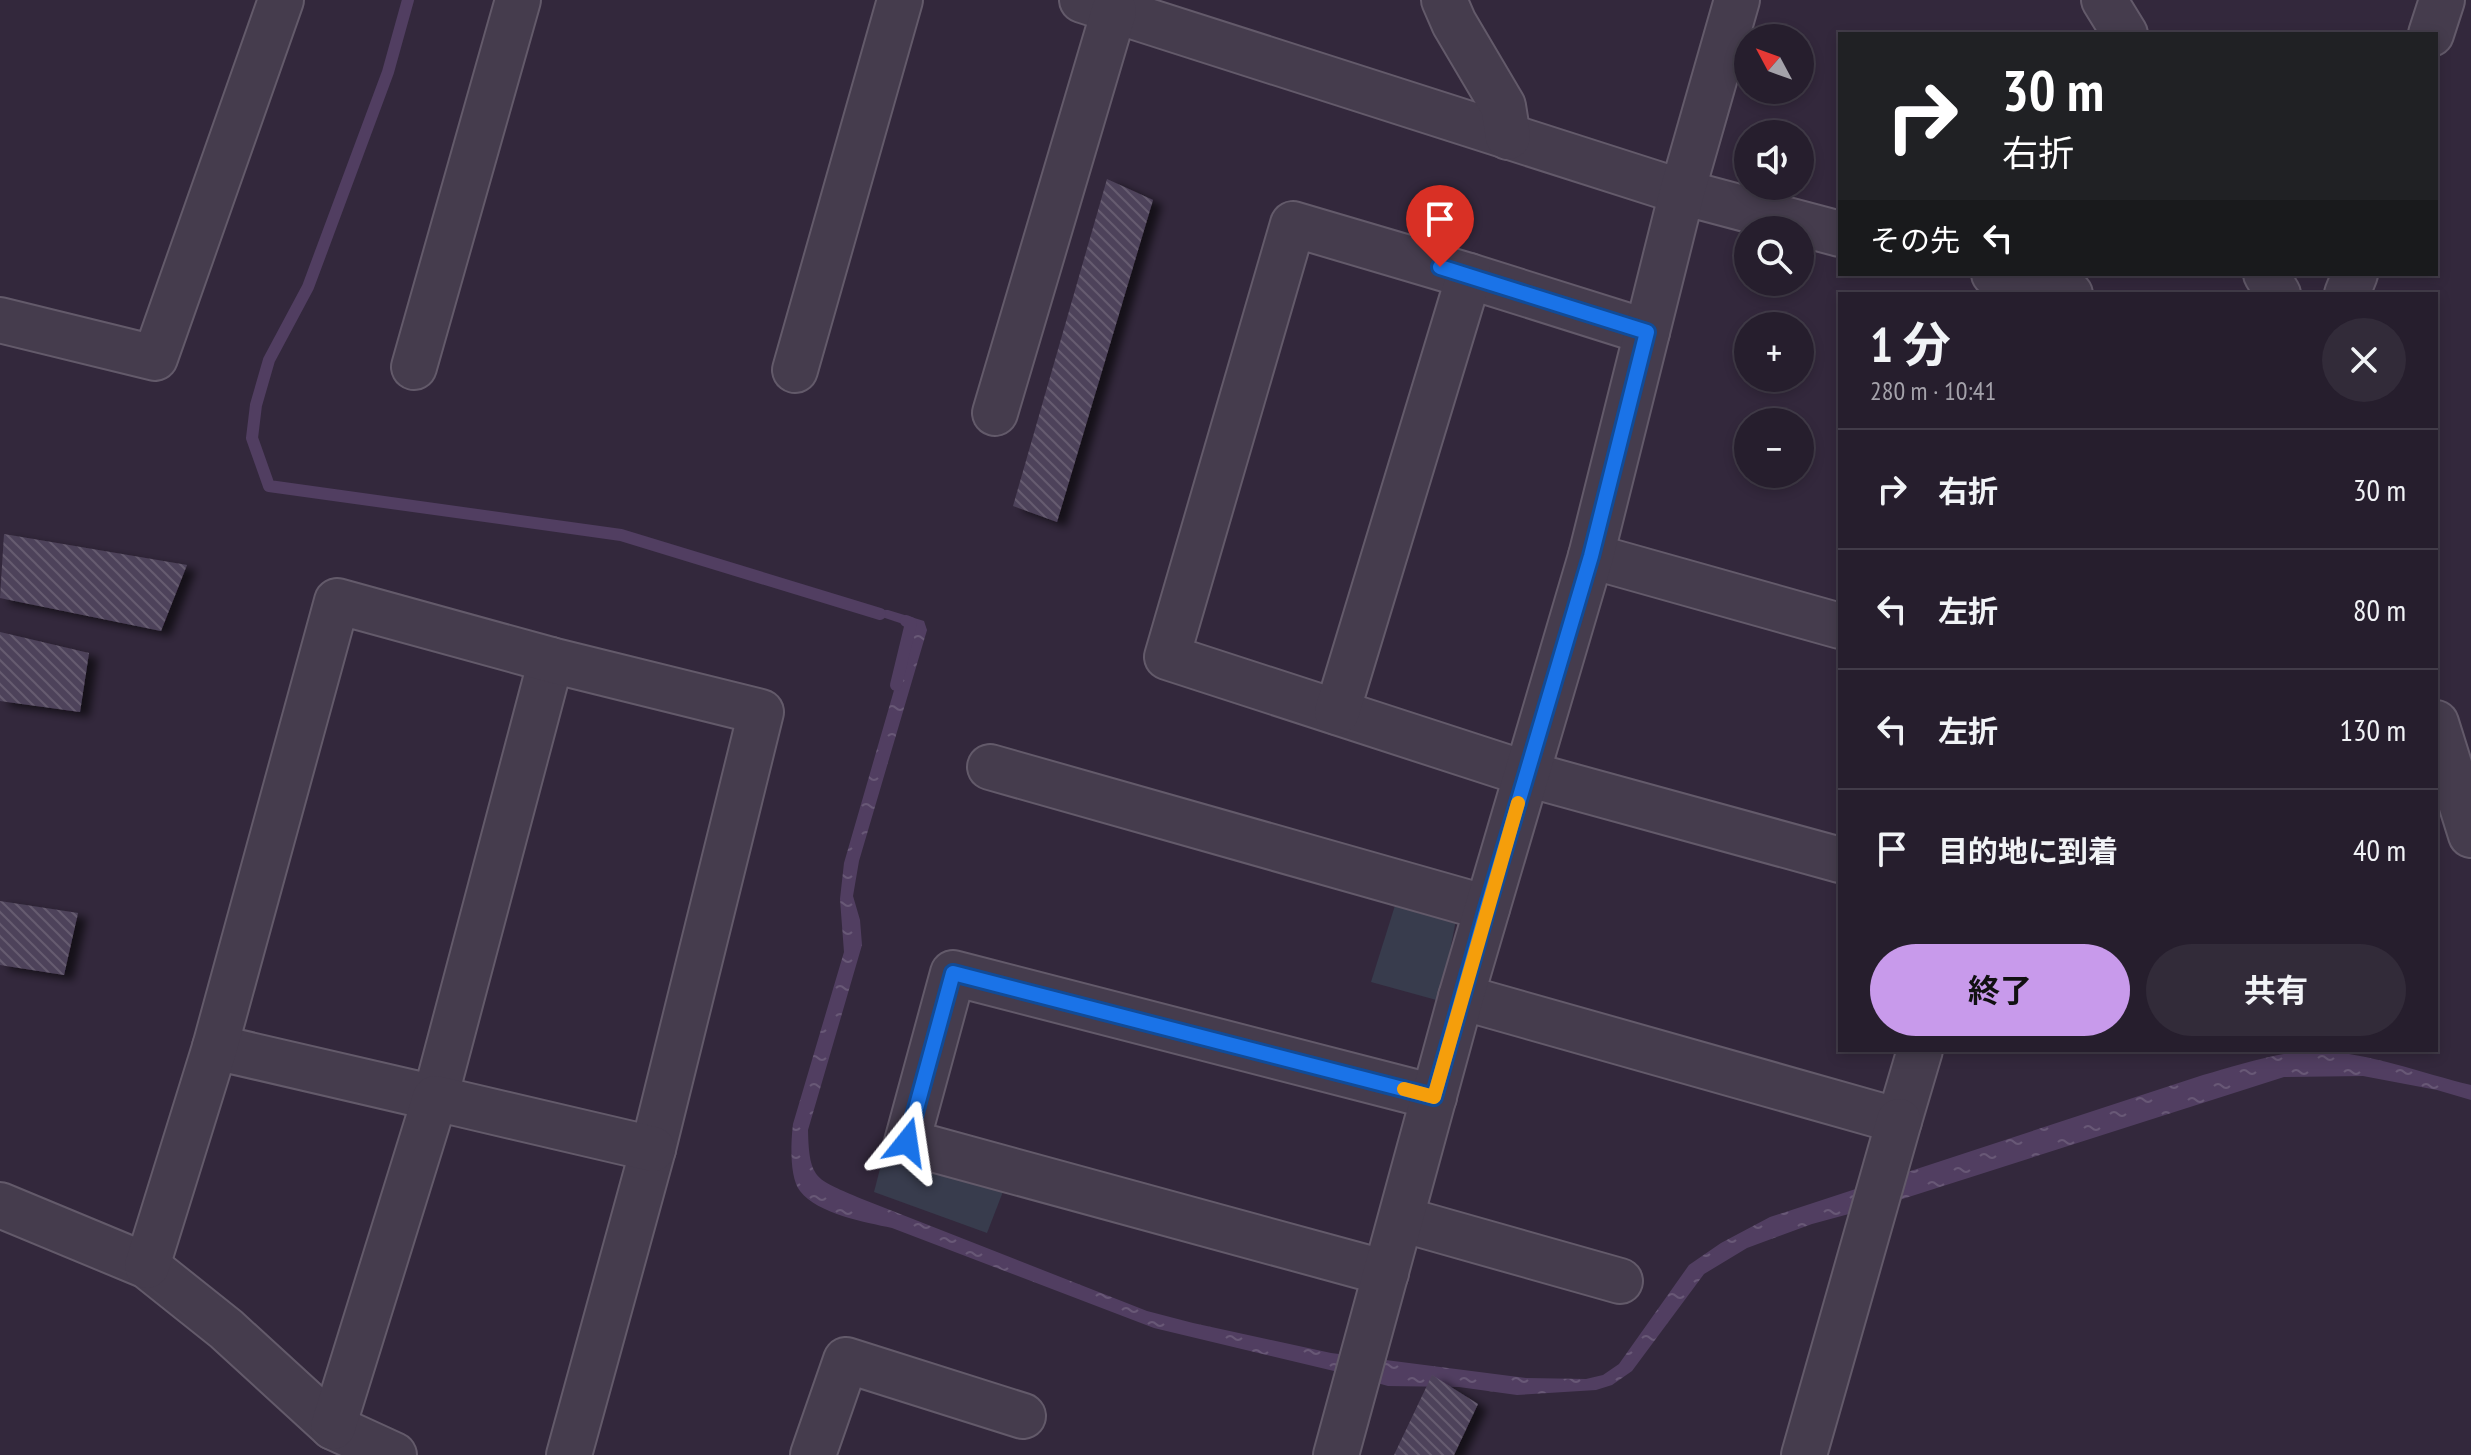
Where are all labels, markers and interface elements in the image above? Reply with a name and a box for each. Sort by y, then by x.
north arrow [1734,24,1814,104]
map controls [1734,24,1814,488]
text: 30 m [2002,54,2104,126]
icon: right [1870,64,1974,168]
button: sound [1734,120,1814,200]
text: 右折 [2002,129,2074,176]
pin [1406,185,1474,267]
icon: arrive [1418,197,1462,241]
button: search [1734,216,1814,296]
icon: left [1976,216,2020,260]
text: その先 [1870,220,1960,259]
button: + [1734,312,1814,392]
text: 1 分 [1870,313,1951,375]
button: close [2322,318,2406,402]
text: 280 m · 10:41 [1870,374,1996,407]
button: − [1734,408,1814,488]
icon: right [1870,467,1914,511]
text: 30 m [2353,470,2406,509]
text: 右折 [1938,471,1998,510]
icon: left [1870,587,1914,631]
text: 80 m [2353,590,2406,629]
text: 左折 [1938,591,1998,630]
icon: left [1870,707,1914,751]
text: 130 m [2340,710,2406,749]
text: 左折 [1938,711,1998,750]
icon: arrive [1870,827,1914,871]
text: 40 m [2353,830,2406,869]
text: 目的地に到着 [1938,831,2118,870]
button: 終了 [1870,944,2130,1036]
button: 共有 [2146,944,2406,1036]
position arrow [865,1100,949,1184]

